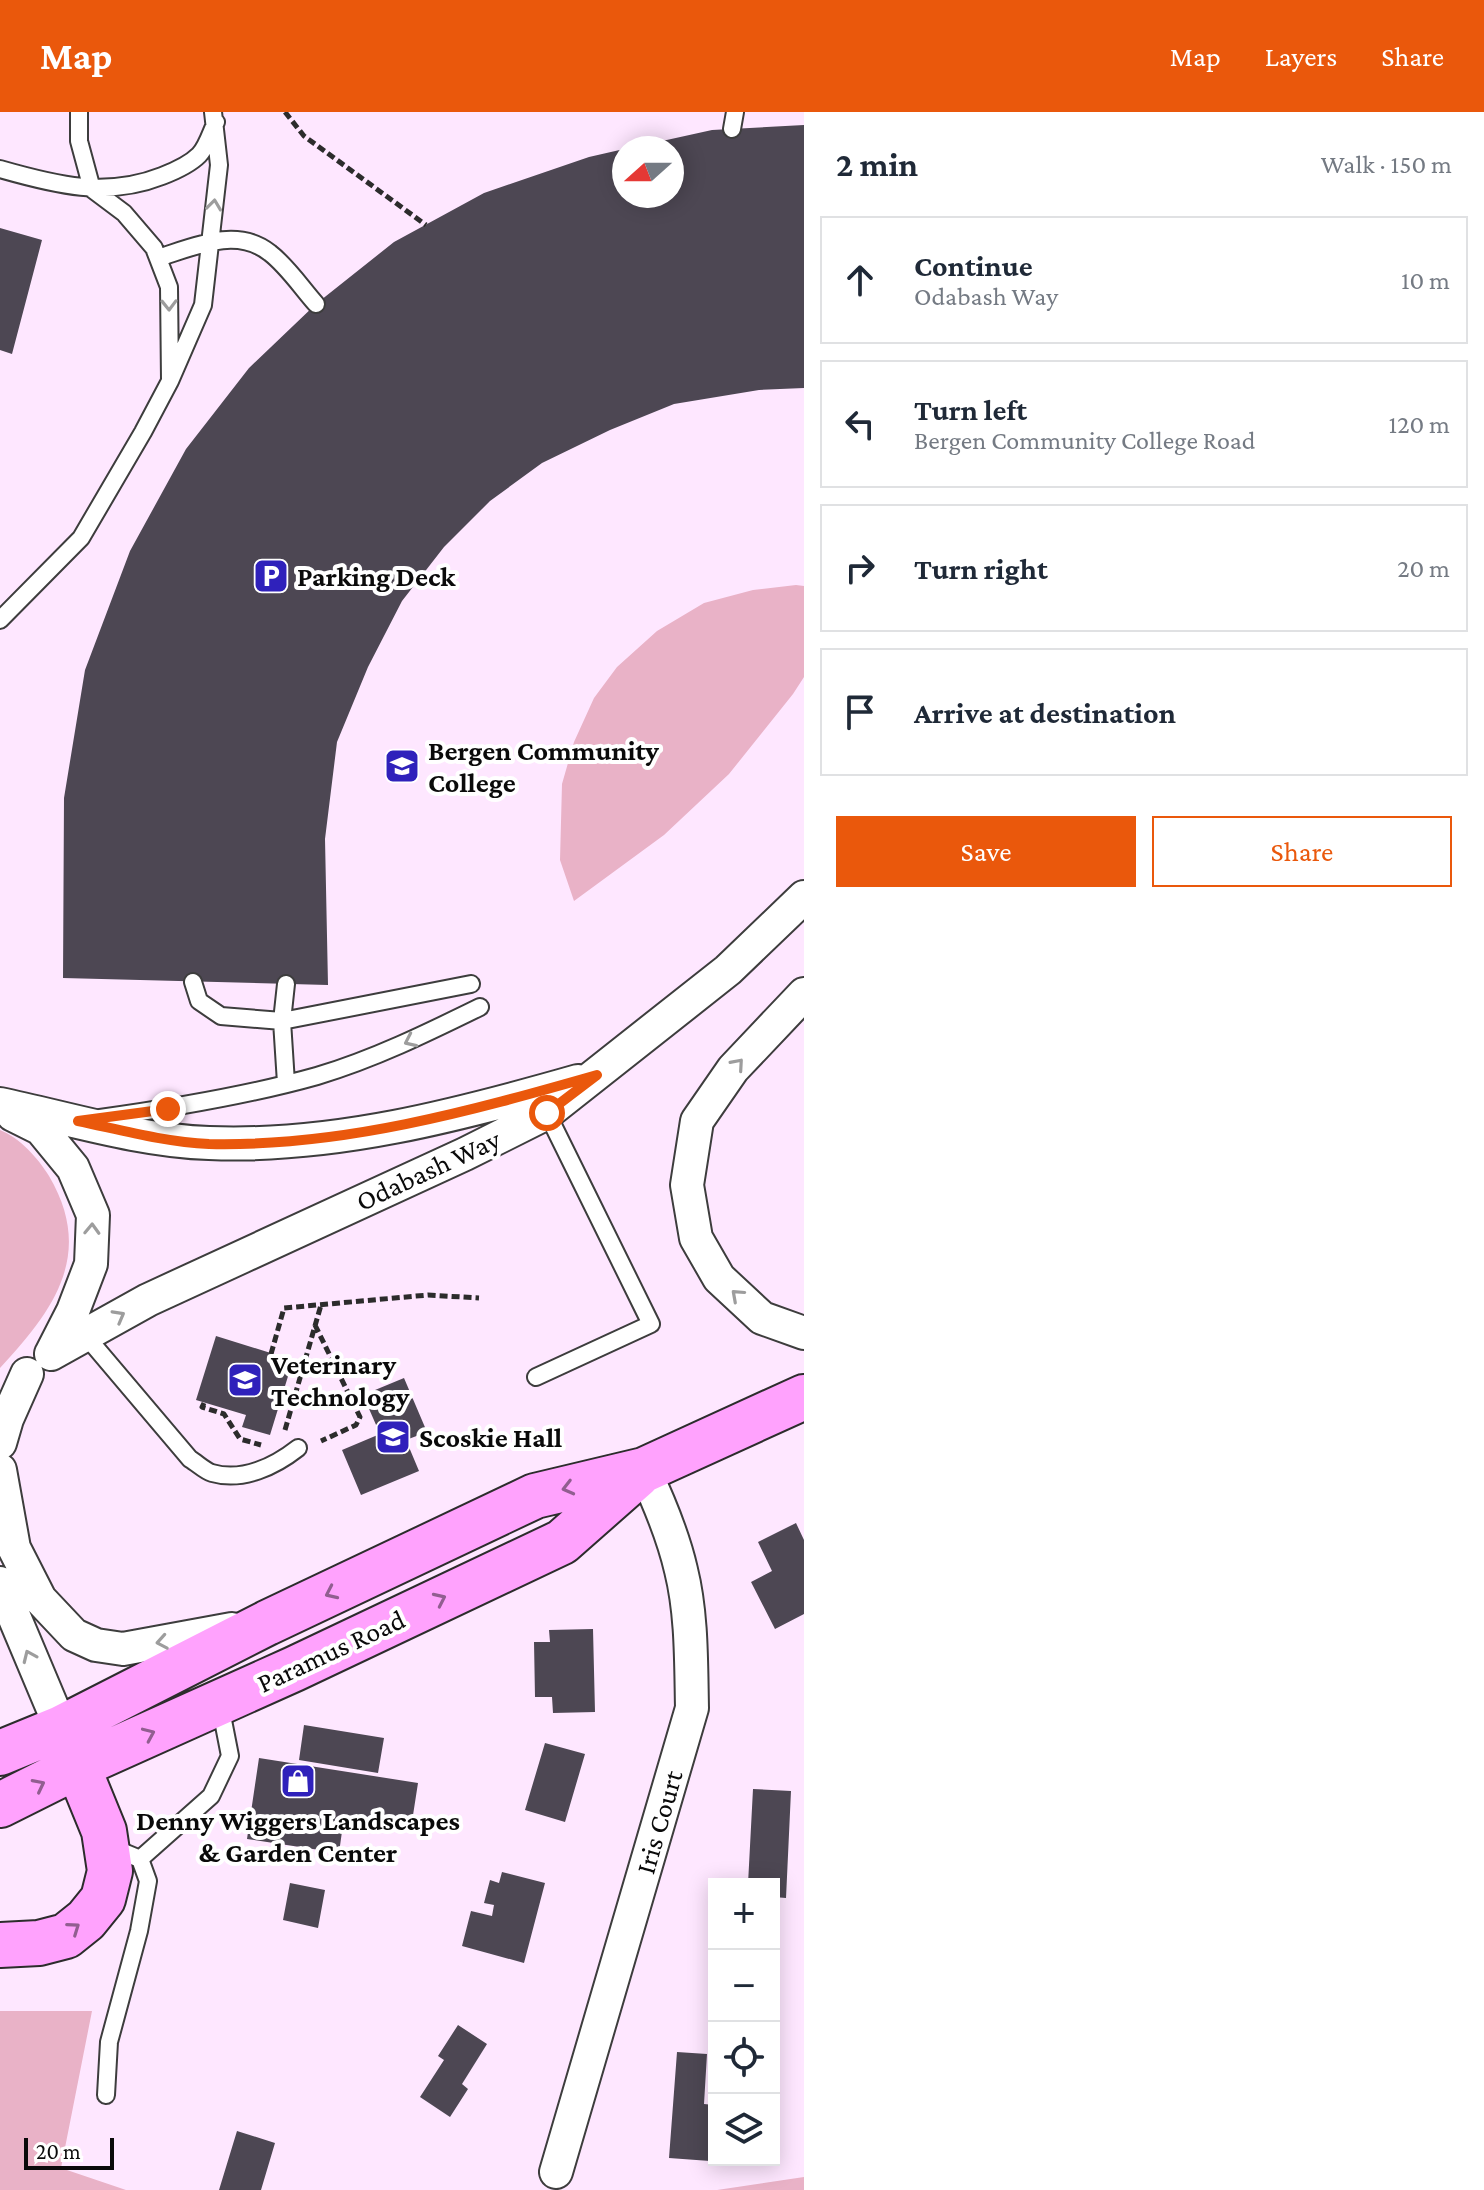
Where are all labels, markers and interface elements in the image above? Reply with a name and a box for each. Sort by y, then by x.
text: Map [40,35,113,77]
text: Map [1170,41,1221,72]
text: Layers [1265,41,1337,72]
text: Share [1381,41,1444,72]
north arrow [612,136,684,208]
text: 2 min [836,146,918,183]
text: Walk · 150 m [1321,150,1452,179]
one-way arrow [206,198,223,211]
text: Continue [914,249,1033,282]
icon: ahead [838,258,882,302]
text: 10 m [1401,266,1450,295]
text: Odabash Way [914,282,1058,311]
one-way arrow [160,299,178,312]
text: Turn left [914,393,1027,426]
icon: left [838,402,882,446]
text: 120 m [1389,410,1450,439]
text: Bergen Community College Road [914,426,1256,455]
icon: right [838,546,882,590]
text: Turn right [914,552,1048,585]
text: 20 m [1397,554,1450,583]
parking icon: Parking Deck [252,557,290,595]
place label: Parking Deck [297,561,456,592]
icon: arrive [838,690,882,734]
text: Arrive at destination [914,696,1176,729]
place label: Bergen Community College [428,735,659,798]
school or university icon: Bergen Community College [383,747,421,785]
button: Save [836,816,1136,887]
button: Share [1152,816,1452,887]
one-way arrow [403,1031,418,1047]
one-way arrow [728,1059,743,1074]
route end [150,1091,186,1127]
route start [529,1095,565,1131]
street label: Odabash Way [351,1123,506,1217]
one-way arrow [84,1222,101,1235]
one-way arrow [732,1291,747,1305]
one-way arrow [110,1310,125,1326]
place label: Veterinary Technology [270,1349,410,1412]
school or university icon: Veterinary Technology [226,1361,264,1399]
school or university icon: Scoskie Hall [374,1418,412,1456]
place label: Scoskie Hall [419,1422,562,1453]
one-way arrow [562,1479,576,1496]
one-way arrow [325,1583,339,1599]
one-way arrow [432,1593,447,1609]
street label: Paramus Road [252,1603,410,1699]
one-way arrow [156,1633,169,1650]
one-way arrow [23,1650,39,1664]
one-way arrow [140,1727,155,1743]
shop icon: Denny Wiggers Landscapes & Garden Center [279,1762,317,1800]
street label: Iris Court [629,1766,689,1877]
one-way arrow [31,1780,46,1795]
place label: Denny Wiggers Landscapes & Garden Center [136,1805,460,1868]
map controls [708,1878,780,2166]
button: + [708,1878,780,1950]
one-way arrow [66,1923,80,1938]
button: − [708,1950,780,2022]
button: locate [708,2022,780,2094]
button: layers [708,2094,780,2166]
scale bar [24,2134,114,2170]
text: 20 m [36,2139,81,2164]

